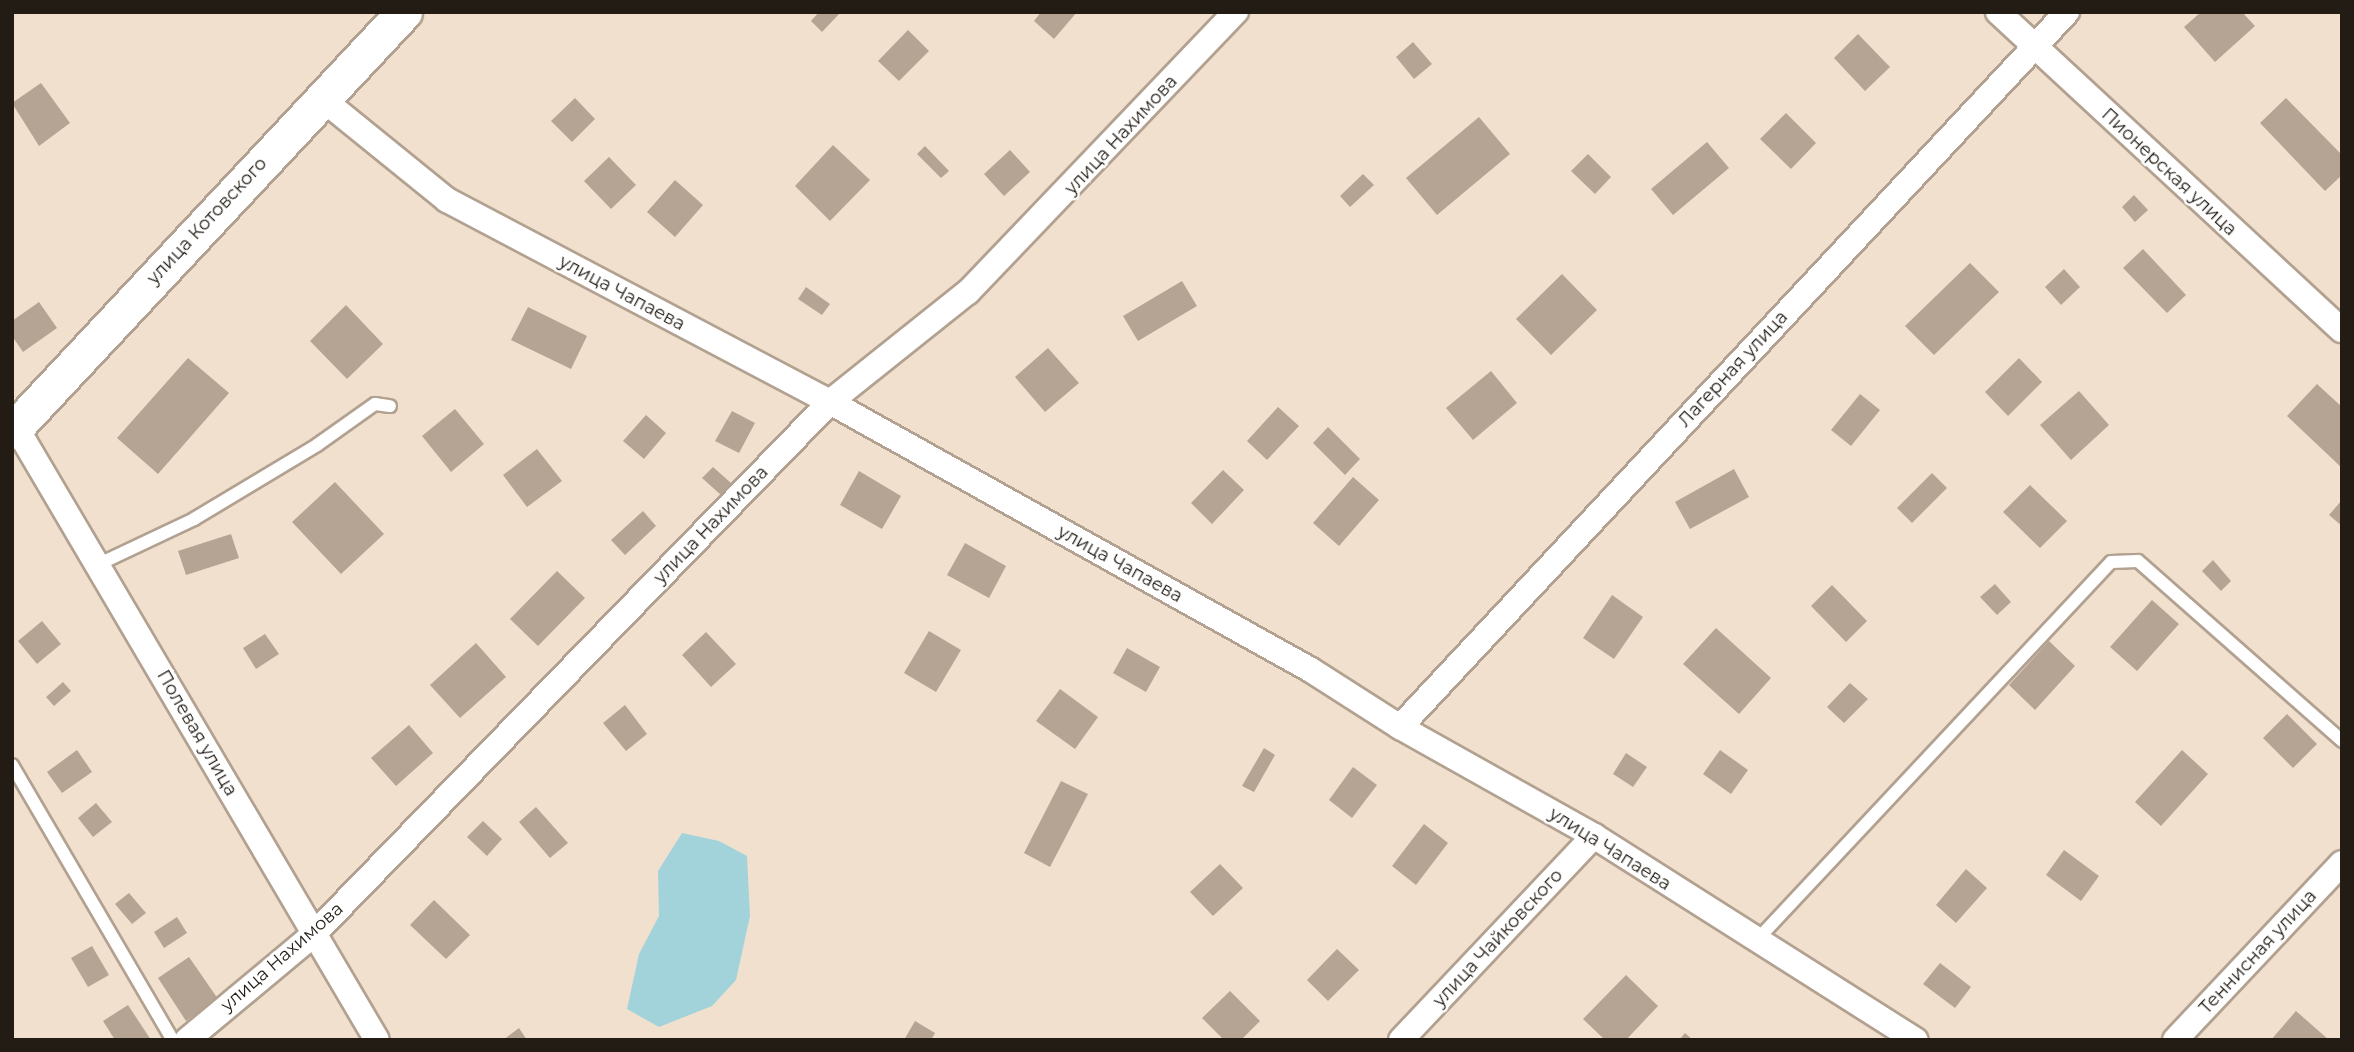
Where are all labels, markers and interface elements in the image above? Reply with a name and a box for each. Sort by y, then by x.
street label: улица Нахимова [1060,71,1182,199]
street label: Пионерская улица [2097,104,2241,240]
street label: улица Котовского [143,153,271,289]
street label: улица Чапаева [555,251,689,335]
street label: Лагерная улица [1674,307,1792,431]
street label: улица Нахимова [649,462,773,588]
street label: улица Чапаева [1054,521,1186,607]
street label: Полевая улица [152,666,242,800]
street label: улица Чапаева [1545,803,1675,895]
street label: улица Чайковского [1429,865,1567,1011]
street label: Теннисная улица [2195,885,2321,1019]
street label: улица Нахимова [216,898,348,1016]

